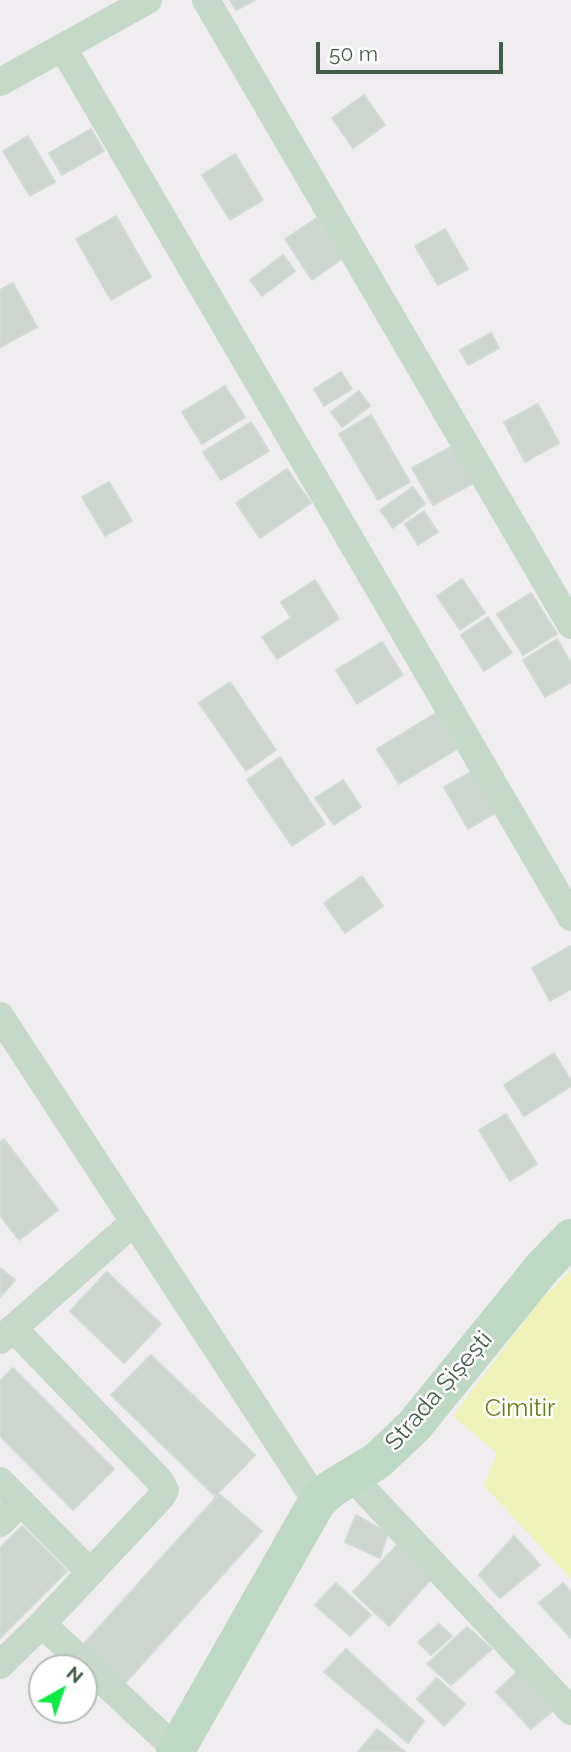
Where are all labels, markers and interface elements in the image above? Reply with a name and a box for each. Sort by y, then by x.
scale bar [319,28,506,72]
text: 50 m [329,41,378,66]
street label: Strada Șișești [379,1326,499,1456]
park label: Cimitir [485,1395,555,1423]
north arrow [28,1654,98,1724]
text: N [63,1661,88,1688]

